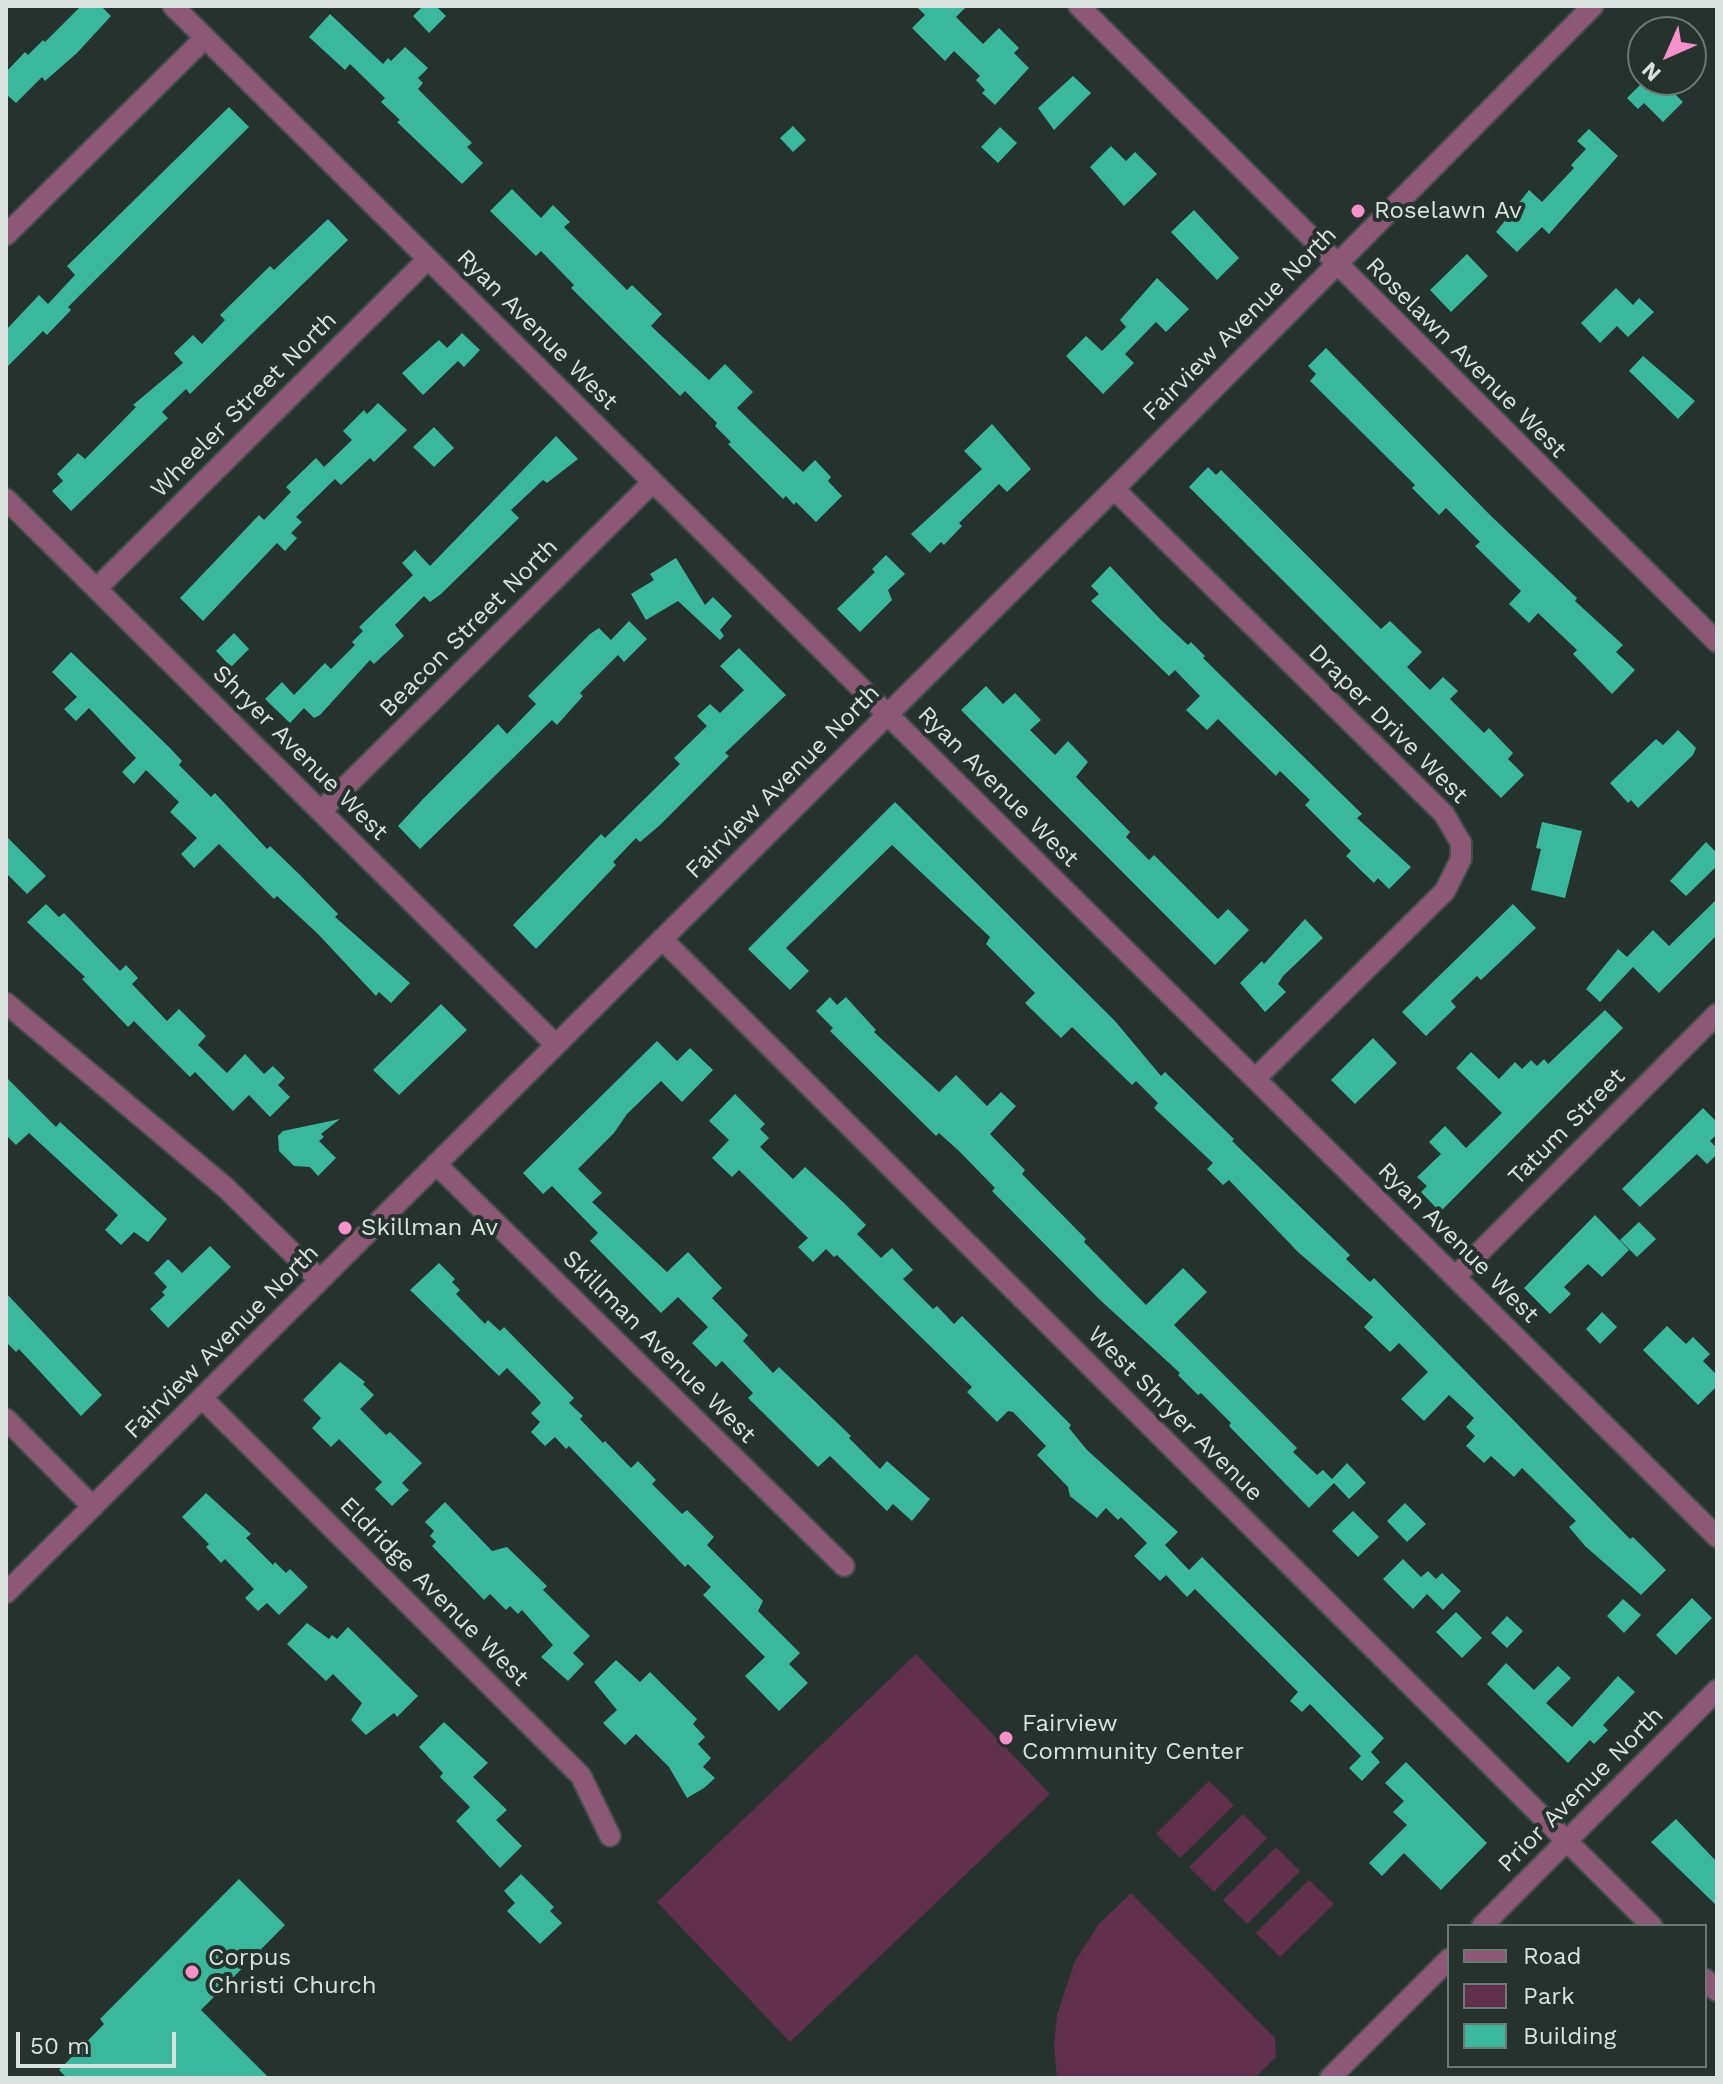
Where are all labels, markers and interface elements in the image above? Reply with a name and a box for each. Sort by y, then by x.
north arrow [1627,16,1707,96]
text: N [1636,57,1666,87]
place label: Roselawn Av [1374,197,1522,225]
marker: Roselawn Av [1349,202,1367,220]
street label: Fairview Avenue North [1137,221,1343,427]
street label: Ryan Avenue West [451,244,623,416]
street label: Roselawn Avenue West [1360,252,1572,464]
street label: Wheeler Street North [145,306,343,504]
street label: Beacon Street North [374,533,564,723]
street label: Draper Drive West [1302,638,1474,810]
street label: Shryer Avenue West [206,659,394,847]
street label: Fairview Avenue North [680,679,886,885]
street label: Ryan Avenue West [912,701,1084,873]
street label: Tatum Street [1503,1063,1631,1191]
street label: Ryan Avenue West [1372,1157,1544,1329]
place label: Skillman Av [361,1214,498,1242]
marker: Skillman Av [336,1219,354,1237]
street label: Fairview Avenue North [119,1239,325,1445]
street label: Skillman Avenue West [556,1244,762,1450]
street label: West Shryer Avenue [1081,1320,1269,1508]
street label: Eldridge Avenue West [333,1491,535,1693]
street label: Prior Avenue North [1492,1701,1670,1879]
place label: Fairview Community Center [1022,1710,1244,1766]
marker: Fairview Community Center [997,1729,1015,1747]
legend [1447,1924,1707,2068]
text: Road [1523,1942,1582,1970]
place label: Corpus Christi Church [208,1944,377,2000]
marker: Corpus Christi Church [183,1963,201,1981]
text: Park [1523,1982,1575,2010]
scale bar [20,2016,180,2066]
text: Building [1523,2022,1616,2050]
text: 50 m [30,2032,90,2060]

